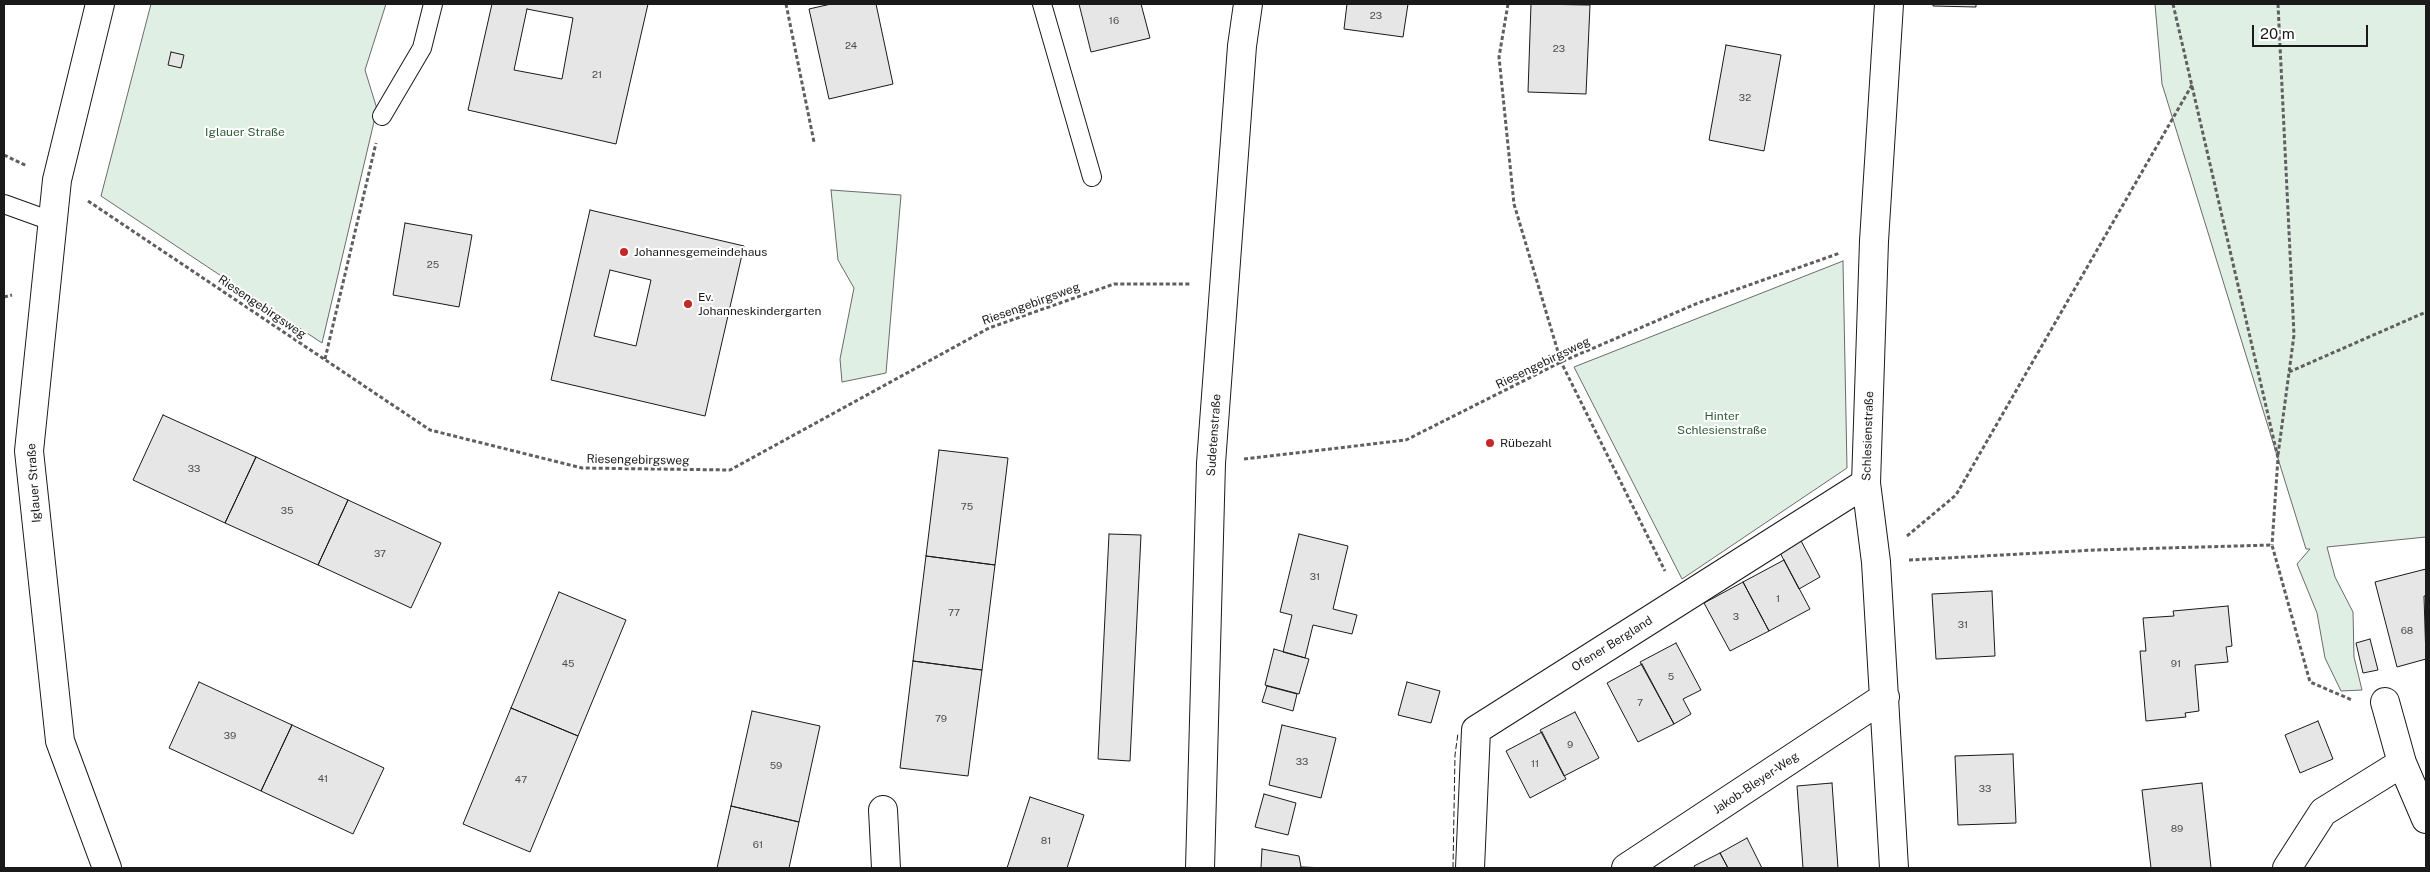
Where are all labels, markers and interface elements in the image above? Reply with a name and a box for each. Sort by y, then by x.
house number: 23 [1370,10,1382,22]
house number: 16 [1109,15,1119,27]
scale bar [2255,15,2371,47]
text: 20 m [2260,25,2295,42]
house number: 24 [845,40,857,52]
house number: 23 [1553,43,1565,55]
house number: 21 [592,69,602,81]
house number: 32 [1739,92,1751,104]
park label: Iglauer Straße [205,125,285,139]
place label: Johannesgemeindehaus [634,245,767,259]
marker: Johannesgemeindehaus [618,246,630,258]
house number: 25 [427,259,439,271]
street label: Riesengebirgsweg [215,272,309,342]
street label: Riesengebirgsweg [980,280,1082,328]
place label: Ev. Johanneskindergarten [698,290,821,318]
marker: Ev. Johanneskindergarten [682,298,694,310]
street label: Riesengebirgsweg [1494,334,1592,392]
street label: Schlesienstraße [1859,391,1877,481]
street label: Sudetenstraße [1204,393,1224,477]
park label: Hinter Schlesienstraße [1677,409,1767,437]
place label: Rübezahl [1500,436,1552,450]
marker: Rübezahl [1484,437,1496,449]
street label: Iglauer Straße [24,443,44,523]
street label: Riesengebirgsweg [586,452,690,468]
house number: 33 [188,463,200,475]
house number: 75 [961,501,973,513]
house number: 35 [281,505,293,517]
house number: 37 [374,548,386,560]
house number: 31 [1310,571,1320,583]
house number: 1 [1776,593,1780,605]
house number: 77 [948,607,960,619]
house number: 3 [1733,611,1739,623]
street label: Ofener Bergland [1569,613,1655,675]
house number: 31 [1958,619,1968,631]
house number: 68 [2401,625,2413,637]
house number: 45 [562,658,574,670]
house number: 91 [2171,658,2181,670]
house number: 5 [1668,671,1674,683]
house number: 7 [1637,697,1643,709]
house number: 79 [935,713,947,725]
house number: 39 [224,730,236,742]
house number: 9 [1567,739,1573,751]
street label: Jakob-Bleyer-Weg [1710,749,1802,817]
house number: 33 [1296,756,1308,768]
house number: 11 [1531,758,1539,770]
house number: 59 [770,760,782,772]
house number: 41 [318,773,328,785]
house number: 47 [515,774,527,786]
house number: 33 [1979,783,1991,795]
house number: 89 [2171,823,2183,835]
house number: 81 [1041,835,1051,847]
house number: 61 [753,839,763,851]

